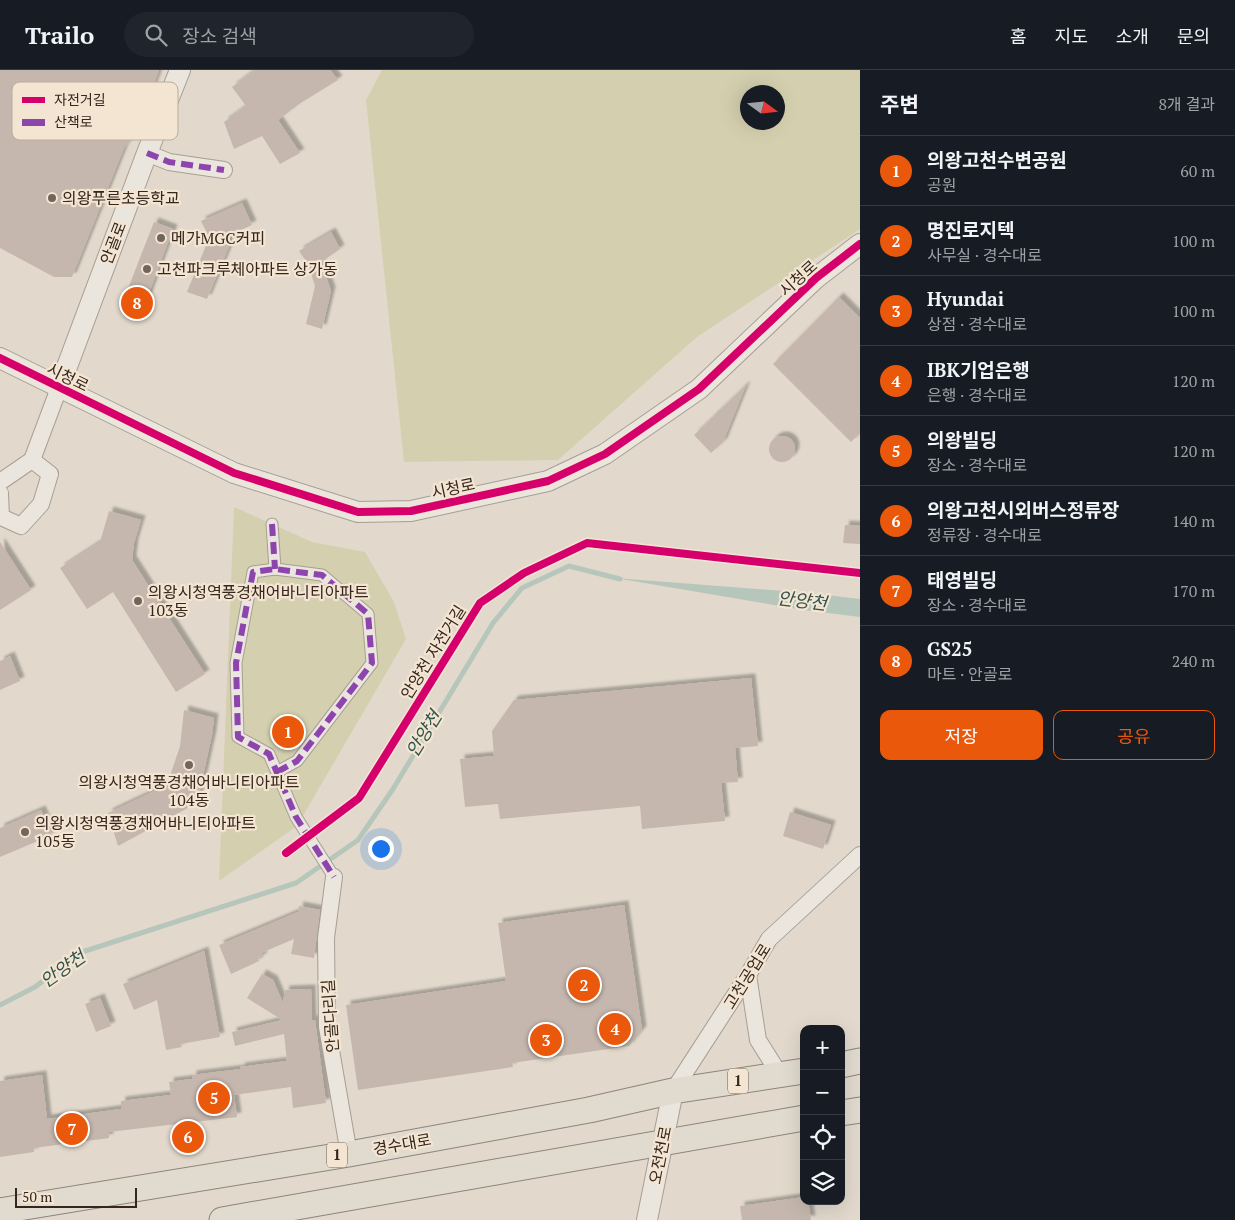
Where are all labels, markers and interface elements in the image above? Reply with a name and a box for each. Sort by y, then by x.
search box [124,12,474,57]
text: Trailo [25,19,94,51]
icon: search [142,21,170,49]
text: 장소 검색 [182,23,257,48]
text: 홈 [1010,24,1027,48]
text: 지도 [1055,24,1088,48]
text: 소개 [1116,24,1149,48]
text: 문의 [1177,24,1210,48]
legend [12,82,178,140]
north arrow [740,85,785,130]
text: 자전거길 [54,90,106,109]
text: 주변 [880,90,919,118]
text: 8개 결과 [1158,93,1215,115]
text: 산책로 [54,112,93,131]
text: 의왕고천수변공원 [927,147,1067,172]
text: 1 [891,160,901,182]
text: 60 m [1180,160,1215,182]
text: 공원 [927,174,956,196]
place label: 의왕푸른초등학교 [62,187,180,209]
marker: 의왕푸른초등학교 [46,192,58,204]
text: 명진로지텍 [927,217,1014,242]
street label: 안골로 [95,218,131,268]
place label: 메가MGC커피 [171,227,265,249]
text: 2 [891,230,901,252]
text: 100 m [1172,230,1215,252]
marker: 메가MGC커피 [155,232,167,244]
text: 사무실 · 경수대로 [927,244,1042,266]
street label: 시청로 [774,255,822,301]
place label: 고천파크루체아파트 상가동 [157,258,338,280]
marker: 고천파크루체아파트 상가동 [141,263,153,275]
pin: 8 [121,284,153,322]
text: Hyundai [927,286,1004,311]
text: 3 [891,300,901,322]
text: 100 m [1172,300,1215,322]
text: 상점 · 경수대로 [927,313,1027,335]
street label: 시청로 [43,357,93,397]
text: IBK기업은행 [927,357,1030,382]
text: 4 [891,370,901,392]
text: 120 m [1172,370,1215,392]
text: 은행 · 경수대로 [927,384,1027,406]
text: 의왕빌딩 [927,427,997,452]
text: 5 [891,440,901,462]
text: 120 m [1172,440,1215,462]
text: 장소 · 경수대로 [927,454,1027,476]
street label: 시청로 [429,473,477,503]
text: 의왕고천시외버스정류장 [927,497,1119,522]
text: 6 [891,510,901,532]
text: 140 m [1172,510,1215,532]
text: 정류장 · 경수대로 [927,524,1042,546]
text: 태영빌딩 [927,567,997,592]
text: 7 [891,580,901,602]
text: 170 m [1172,580,1215,602]
place label: 의왕시청역풍경채어바니티아파트 103동 [148,581,369,621]
water label: 안양천 [776,585,831,615]
text: 장소 · 경수대로 [927,594,1027,616]
marker: 의왕시청역풍경채어바니티아파트 103동 [132,595,144,607]
street label: 안양천 자전거길 [395,601,471,703]
text: GS25 [927,636,973,661]
text: 8 [891,650,901,672]
text: 240 m [1172,650,1215,672]
text: 마트 · 안골로 [927,663,1012,685]
water label: 안양천 [400,704,448,761]
button: 저장 [880,710,1043,760]
button: 공유 [1053,710,1215,760]
pin: 1 [272,713,304,751]
marker: 의왕시청역풍경채어바니티아파트 104동 [183,759,195,771]
place label: 의왕시청역풍경채어바니티아파트 104동 [79,771,299,811]
place label: 의왕시청역풍경채어바니티아파트 105동 [35,812,256,852]
marker: 의왕시청역풍경채어바니티아파트 105동 [19,826,31,838]
your location [368,836,394,862]
street label: 고천공업로 [718,939,776,1013]
water label: 안양천 [35,943,92,992]
pin: 2 [568,966,600,1004]
street label: 안골다리길 [316,979,344,1053]
pin: 4 [599,1010,631,1048]
pin: 3 [530,1021,562,1059]
map controls [800,1025,845,1205]
button: + [800,1025,845,1070]
road number: 1 [728,1068,748,1094]
button: − [800,1070,845,1115]
pin: 5 [198,1079,230,1117]
pin: 7 [56,1110,88,1148]
button: locate [800,1115,845,1160]
pin: 6 [172,1118,204,1156]
street label: 오전천로 [644,1124,676,1186]
street label: 경수대로 [371,1128,433,1160]
road number: 1 [327,1142,347,1168]
button: layers [800,1160,845,1205]
scale bar [15,1185,138,1208]
text: 50 m [22,1187,52,1206]

